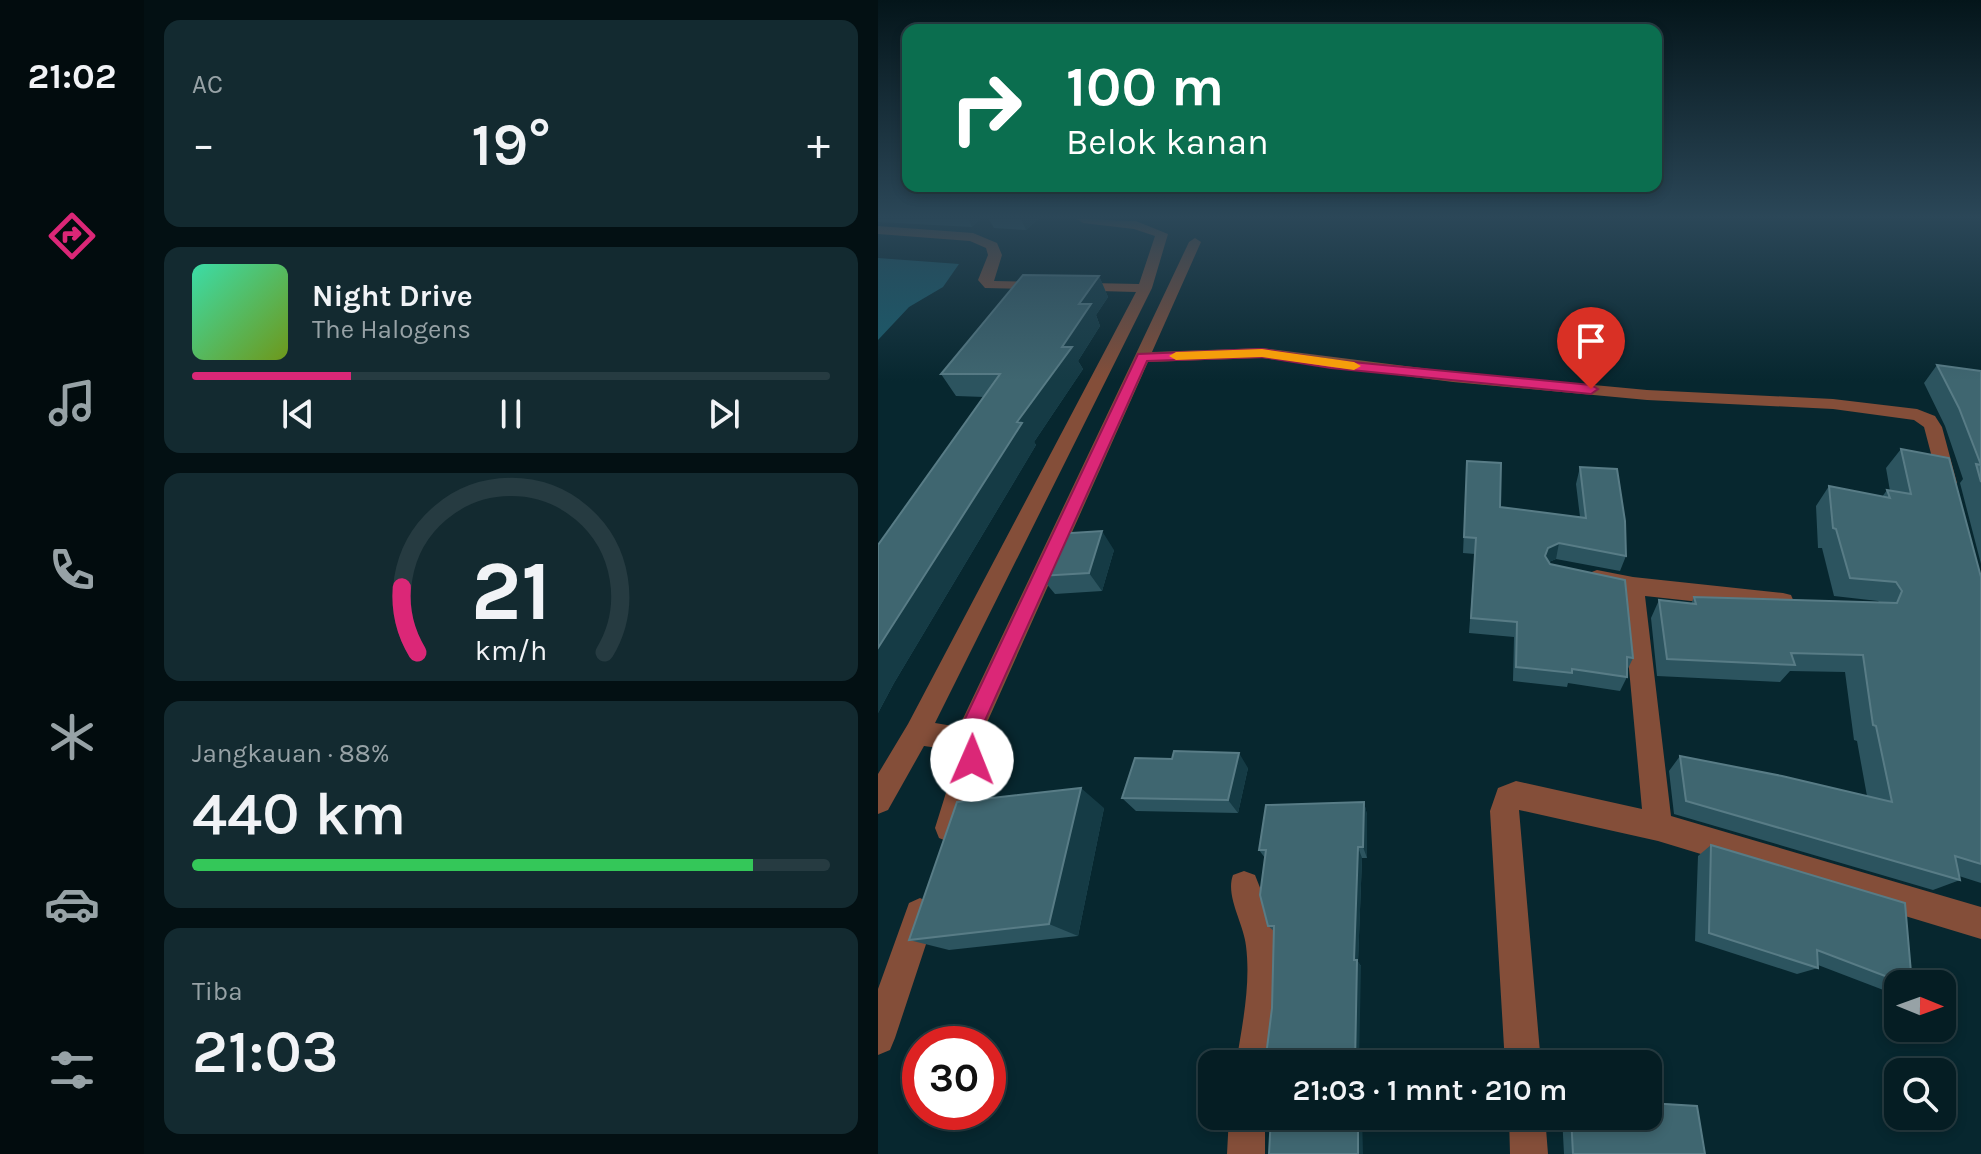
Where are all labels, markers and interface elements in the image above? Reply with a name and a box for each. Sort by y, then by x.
text: 100 m [1066,54,1224,119]
text: 21:02 [28,55,116,97]
icon: right [934,56,1038,160]
text: AC [192,69,223,100]
text: 19° [471,110,551,180]
text: − [192,119,215,170]
text: + [807,119,830,170]
text: Belok kanan [1066,121,1269,163]
icon: directions [44,208,100,264]
text: Night Drive [312,278,473,314]
pin [1557,307,1625,389]
text: The Halogens [312,314,471,345]
icon: arrive [1569,319,1613,363]
icon: music [44,375,100,431]
icon: previous [276,392,320,436]
icon: pause [489,392,533,436]
icon: next [702,392,746,436]
icon: phone [44,542,100,598]
text: 21 [471,543,551,640]
text: km/h [475,634,547,667]
icon: climate [44,709,100,765]
position arrow [930,718,1014,802]
text: Jangkauan · 88% [192,738,390,769]
text: 440 km [192,779,406,849]
icon: car [44,876,100,932]
north arrow [1884,970,1956,1042]
map controls [1884,970,1956,1130]
text: Tiba [192,976,242,1007]
text: 21:03 [192,1017,339,1087]
speed limit sign: 30 [902,1026,1006,1130]
icon: filters [44,1042,100,1098]
button: search [1884,1058,1956,1130]
text: 21:03 · 1 mnt · 210 m [1293,1072,1567,1108]

